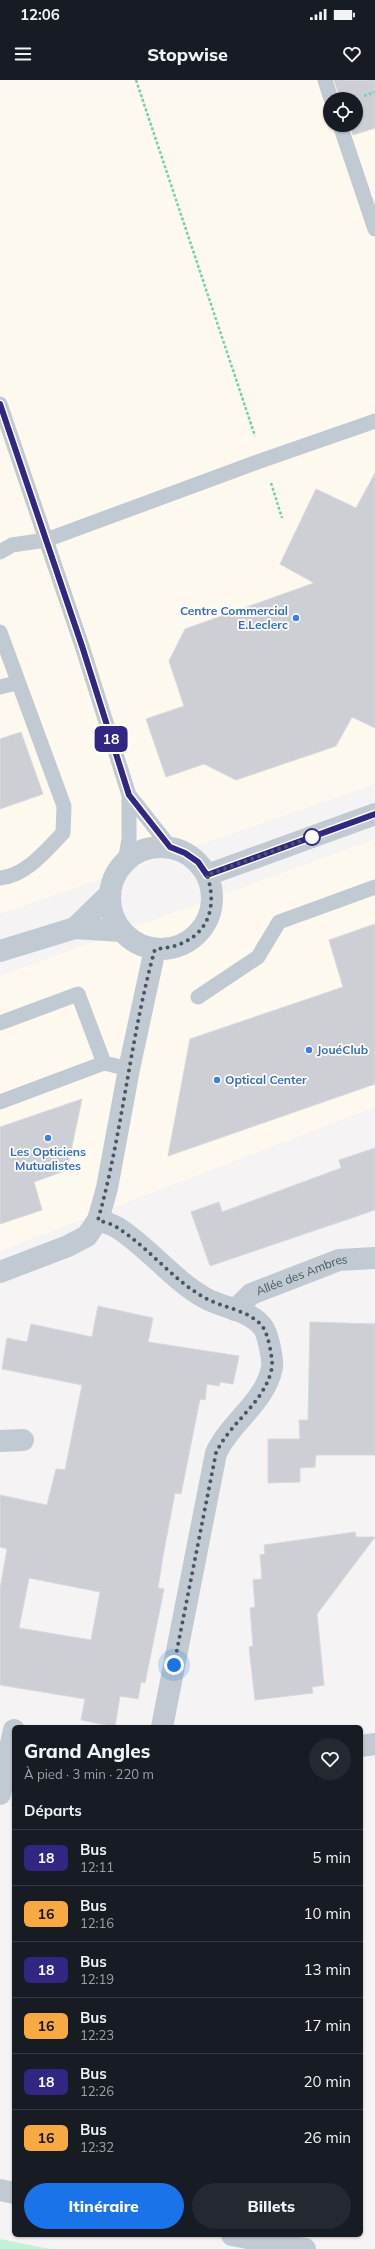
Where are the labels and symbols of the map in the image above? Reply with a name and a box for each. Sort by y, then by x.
place label: Centre Commercial E.Leclerc [180,603,288,632]
marker: Centre Commercial E.Leclerc [291,613,301,623]
line badge: 18 [93,726,129,752]
unlabelled marker [303,828,321,846]
place label: JouéClub [317,1042,368,1057]
marker: JouéClub [304,1045,314,1055]
place label: Optical Center [225,1072,307,1087]
marker: Optical Center [212,1075,222,1085]
marker: Les Opticiens Mutualistes [43,1133,53,1143]
place label: Les Opticiens Mutualistes [10,1144,86,1173]
street label: Allée des Ambres [254,1252,348,1298]
your location [164,1655,184,1675]

